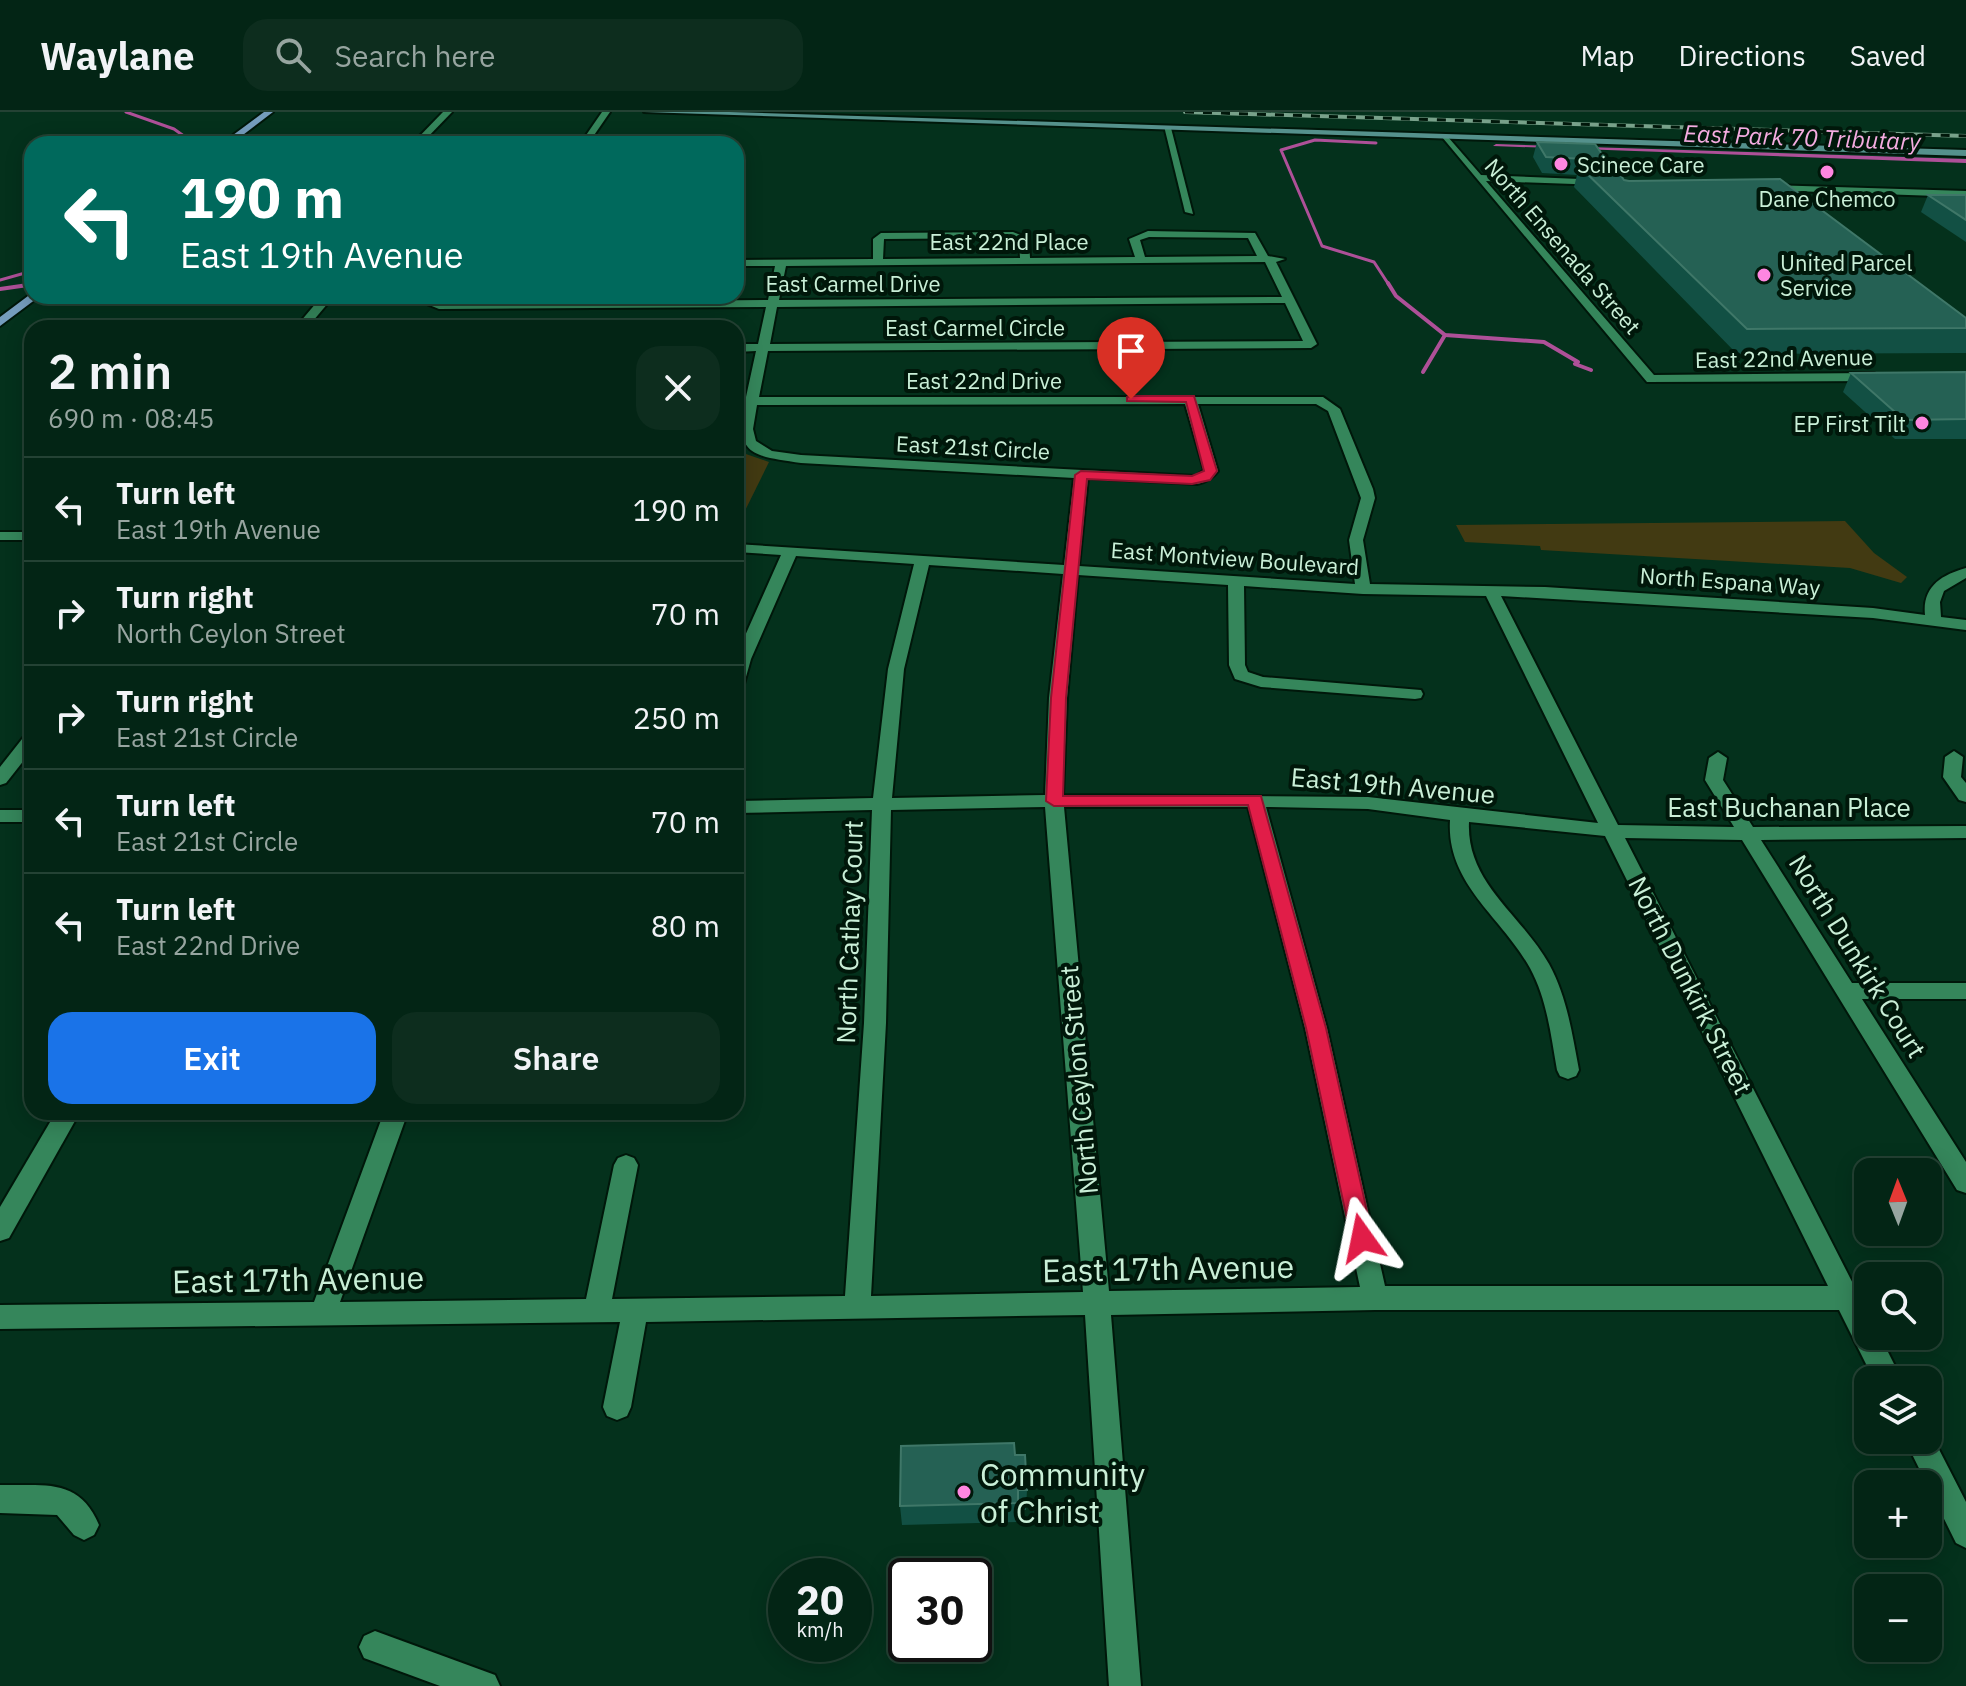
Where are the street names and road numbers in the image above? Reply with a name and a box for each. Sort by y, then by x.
street label: North Ensenada Street [1479,152,1647,340]
street label: East 22nd Place [930,227,1088,256]
street label: East Carmel Drive [765,269,941,298]
street label: East Carmel Circle [885,313,1065,342]
street label: East 22nd Avenue [1695,342,1873,374]
street label: East 22nd Drive [906,366,1062,395]
street label: East 21st Circle [895,428,1051,466]
street label: East Montview Boulevard [1110,535,1360,581]
street label: North Espana Way [1639,560,1821,602]
street label: East 19th Avenue [1289,759,1497,811]
street label: East Buchanan Place [1667,790,1911,824]
street label: North Cathay Court [828,820,870,1044]
street label: North Dunkirk Court [1782,848,1934,1064]
street label: North Dunkirk Street [1621,870,1761,1100]
street label: North Ceylon Street [1051,964,1105,1196]
street label: East 17th Avenue [1042,1245,1294,1291]
street label: East 17th Avenue [172,1256,424,1302]

